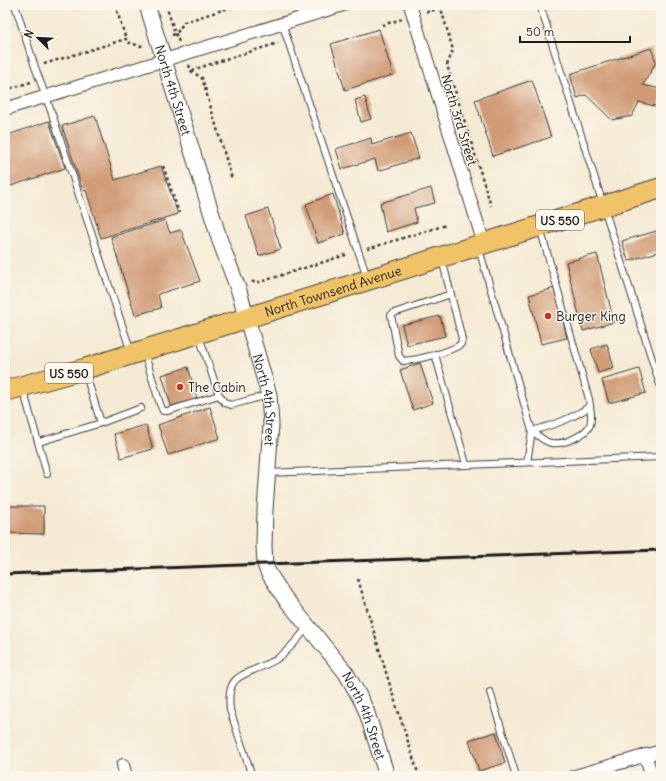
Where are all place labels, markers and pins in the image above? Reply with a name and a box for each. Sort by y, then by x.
place label: Burger King [556,308,626,325]
marker: Burger King [543,311,553,321]
place label: The Cabin [188,379,246,396]
marker: The Cabin [175,382,185,392]

